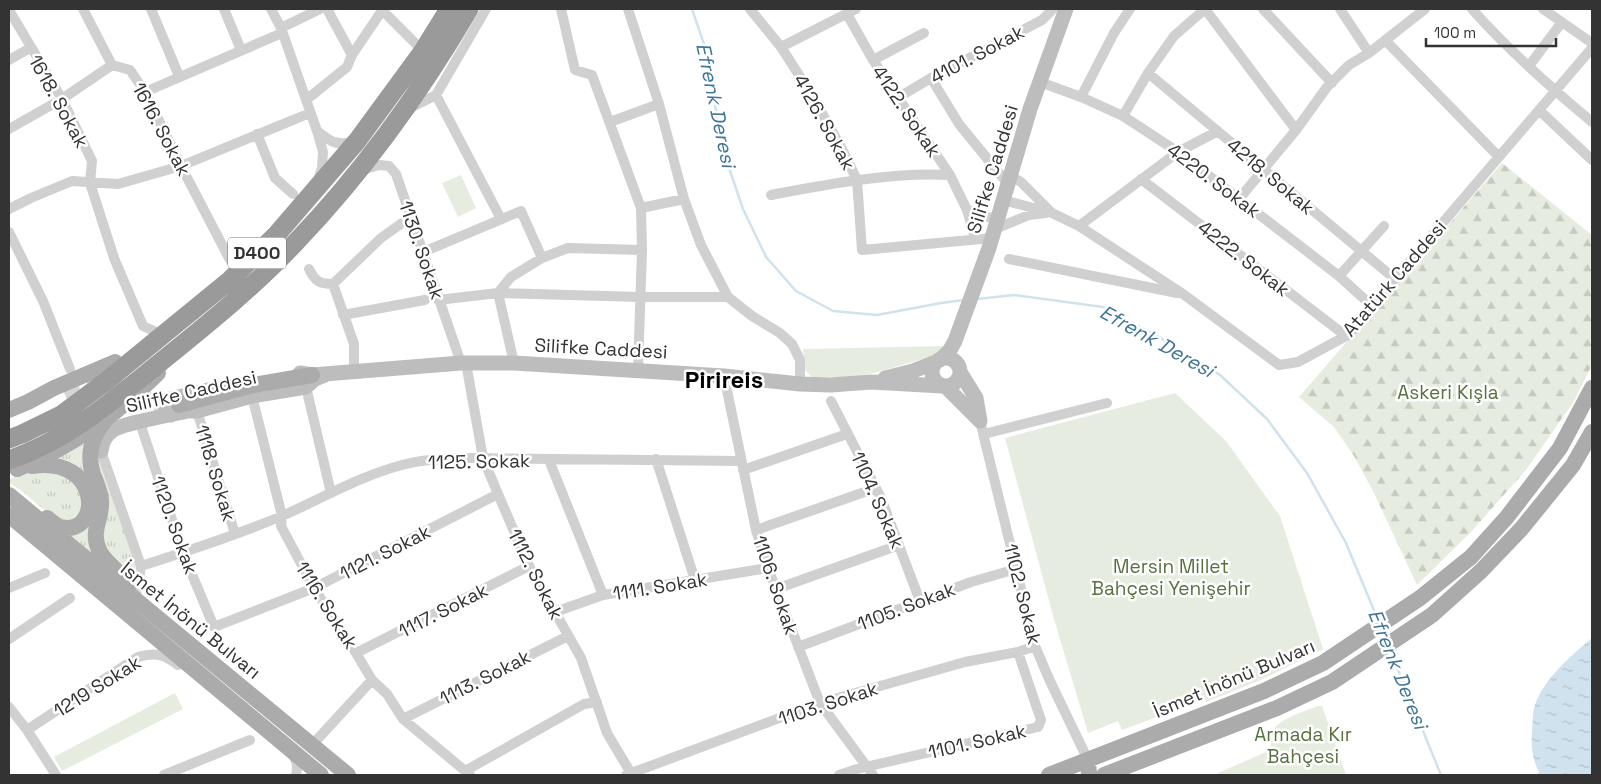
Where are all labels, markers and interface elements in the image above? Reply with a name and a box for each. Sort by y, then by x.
scale bar [1426,15,1556,47]
street label: 4101. Sokak [926,19,1029,90]
text: 100 m [1434,23,1476,42]
water label: Efrenk Deresi [690,40,742,172]
street label: 1618. Sokak [23,50,94,152]
street label: 4122. Sokak [867,60,947,162]
street label: 4126. Sokak [788,70,861,175]
street label: 1616. Sokak [126,78,197,180]
street label: Silifke Caddesi [961,102,1024,236]
street label: 4218. Sokak [1222,133,1320,220]
street label: 4220. Sokak [1162,137,1265,224]
street label: 1130. Sokak [393,197,450,303]
street label: 4222. Sokak [1193,215,1295,302]
street label: Atatürk Caddesi [1337,215,1452,342]
road number: D400 [228,238,286,268]
water label: Efrenk Deresi [1095,299,1221,384]
street label: Silifke Caddesi [534,333,668,364]
street label: Silifke Caddesi [123,364,259,419]
district label: Pirireis [685,364,763,395]
park label: Askeri Kışla [1397,380,1499,405]
street label: 1118. Sokak [189,422,242,524]
street label: 1125. Sokak [428,448,530,475]
street label: 1104. Sokak [845,448,910,553]
street label: 1120. Sokak [145,473,204,578]
street label: 1121. Sokak [335,519,435,586]
street label: 1112. Sokak [502,524,569,624]
street label: 1106. Sokak [747,532,804,638]
street label: 1102. Sokak [998,541,1047,647]
park label: Mersin Millet Bahçesi Yenişehir [1091,554,1251,601]
street label: İsmet İnönü Bulvarı [116,556,266,685]
street label: 1116. Sokak [290,557,363,654]
street label: 1111. Sokak [611,567,709,606]
street label: 1105. Sokak [854,576,959,637]
street label: 1117. Sokak [394,577,492,644]
water label: Efrenk Deresi [1362,605,1435,735]
street label: İsmet İnönü Bulvarı [1150,633,1319,724]
street label: 1113. Sokak [435,644,535,711]
street label: 1219 Sokak [49,650,146,723]
street label: 1103. Sokak [775,676,881,731]
street label: 1101. Sokak [926,718,1028,765]
park label: Armada Kır Bahçesi [1254,722,1352,769]

